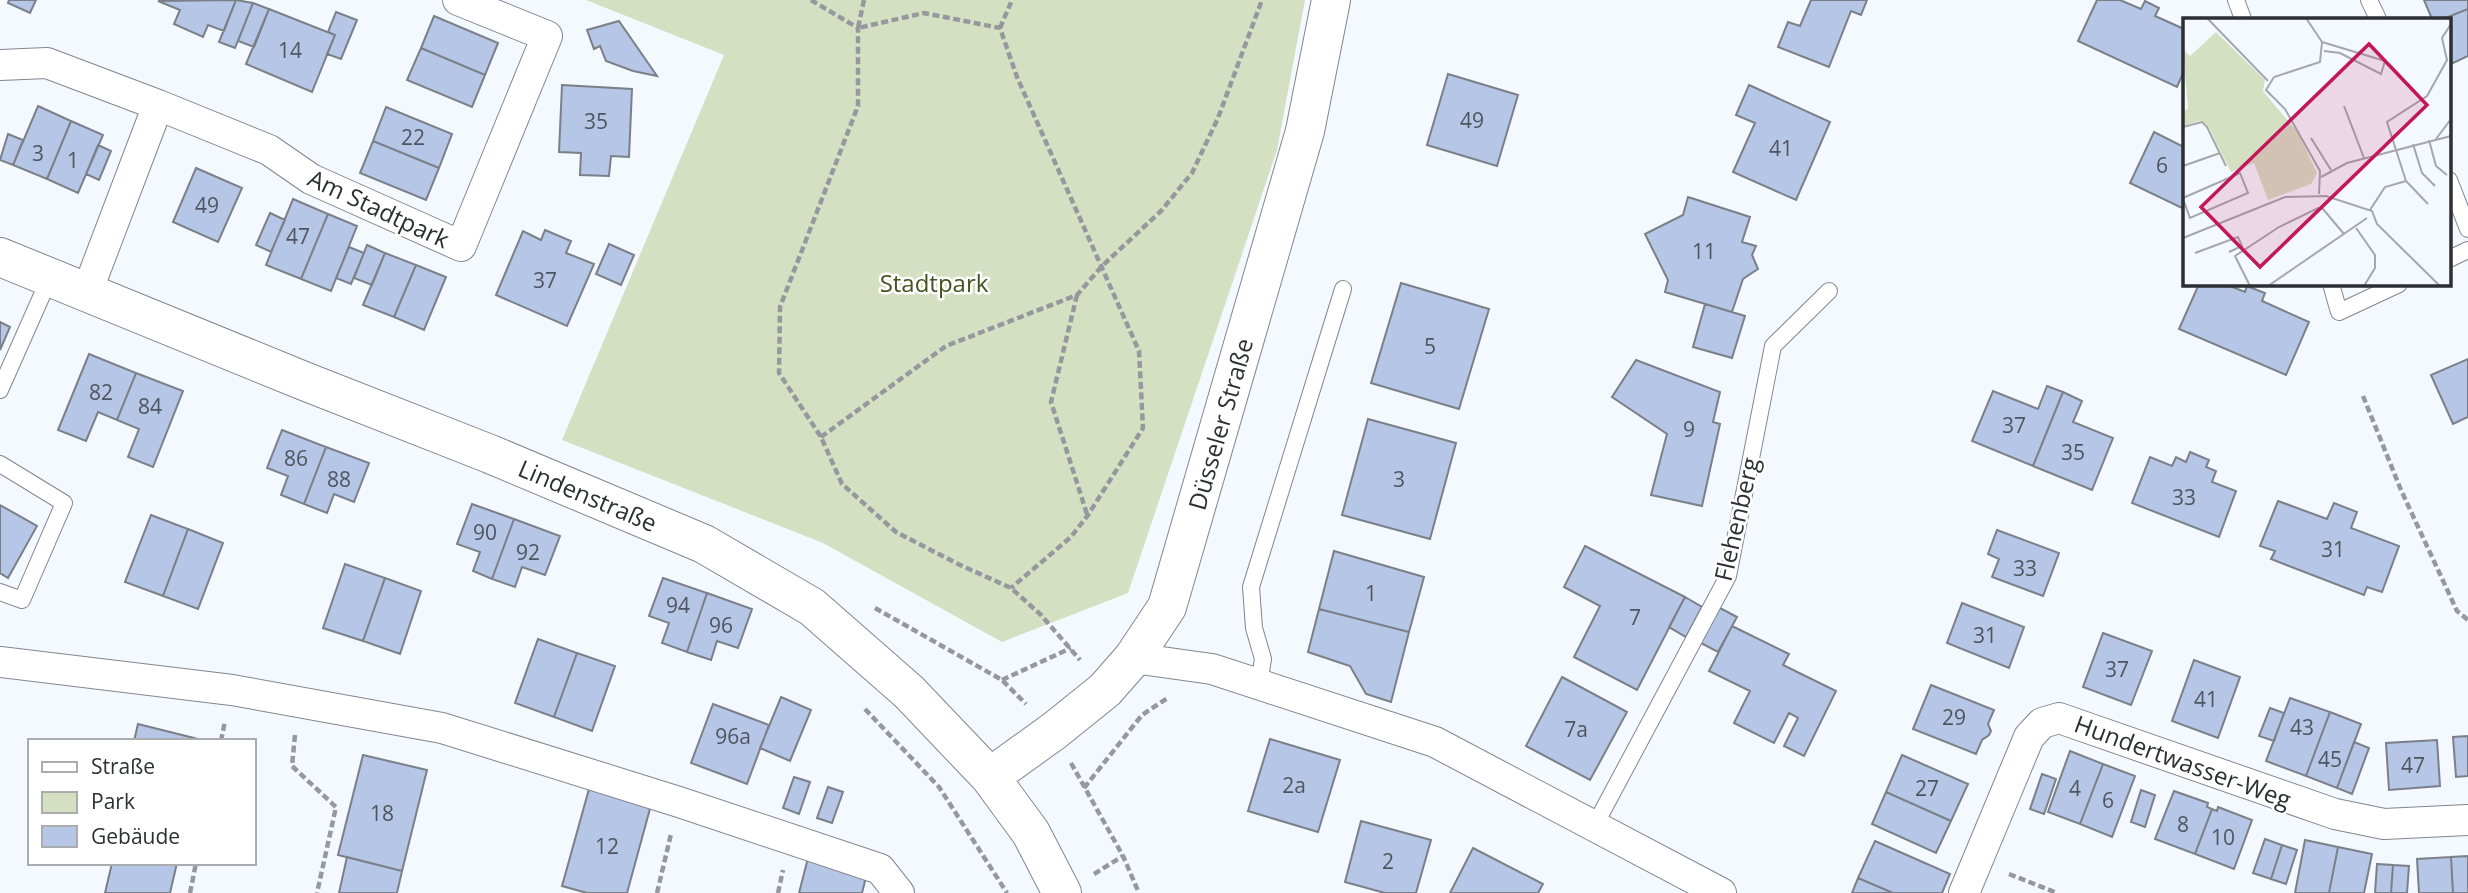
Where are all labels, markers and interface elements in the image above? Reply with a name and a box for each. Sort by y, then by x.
inset map [2183,18,2450,285]
house number: 14 [278,36,302,64]
house number: 49 [1460,106,1484,134]
house number: 35 [584,107,608,135]
house number: 22 [401,123,425,151]
house number: 41 [1769,134,1793,162]
house number: 3 [32,139,44,167]
house number: 1 [67,146,79,174]
house number: 6 [2156,151,2168,179]
street label: Am Stadtpark [303,161,455,255]
house number: 49 [195,191,219,219]
house number: 47 [286,222,310,250]
house number: 11 [1692,237,1716,265]
house number: 37 [533,266,557,294]
park label: Stadtpark [880,266,989,299]
house number: 5 [1424,332,1436,360]
street label: Düsseler Straße [1180,334,1260,514]
house number: 82 [89,378,113,406]
house number: 84 [138,392,162,420]
house number: 37 [2002,411,2026,439]
house number: 9 [1683,415,1695,443]
house number: 35 [2061,438,2085,466]
house number: 86 [284,444,308,472]
street label: Lindenstraße [514,451,662,539]
street label: Flehenberg [1706,454,1766,584]
house number: 88 [327,465,351,493]
house number: 3 [1393,465,1405,493]
house number: 33 [2172,483,2196,511]
house number: 90 [473,518,497,546]
house number: 31 [2321,535,2345,563]
house number: 92 [516,538,540,566]
house number: 33 [2013,554,2037,582]
house number: 1 [1365,579,1377,607]
house number: 94 [666,591,690,619]
house number: 7 [1629,603,1641,631]
house number: 96 [709,611,733,639]
house number: 31 [1973,621,1997,649]
house number: 37 [2105,655,2129,683]
house number: 41 [2194,685,2218,713]
house number: 29 [1942,703,1966,731]
street label: Hundertwasser-Weg [2070,706,2296,816]
house number: 43 [2290,713,2314,741]
house number: 7a [1564,715,1588,743]
house number: 96a [715,722,751,750]
legend [28,739,256,865]
house number: 45 [2318,745,2342,773]
house number: 47 [2401,751,2425,779]
text: Straße [91,752,155,780]
house number: 2a [1282,771,1306,799]
house number: 27 [1915,774,1939,802]
house number: 4 [2069,774,2081,802]
house number: 6 [2102,786,2114,814]
text: Park [91,787,135,815]
house number: 18 [370,799,394,827]
house number: 8 [2177,810,2189,838]
text: Gebäude [91,822,180,850]
house number: 10 [2211,823,2235,851]
house number: 12 [595,832,619,860]
house number: 2 [1382,847,1394,875]

